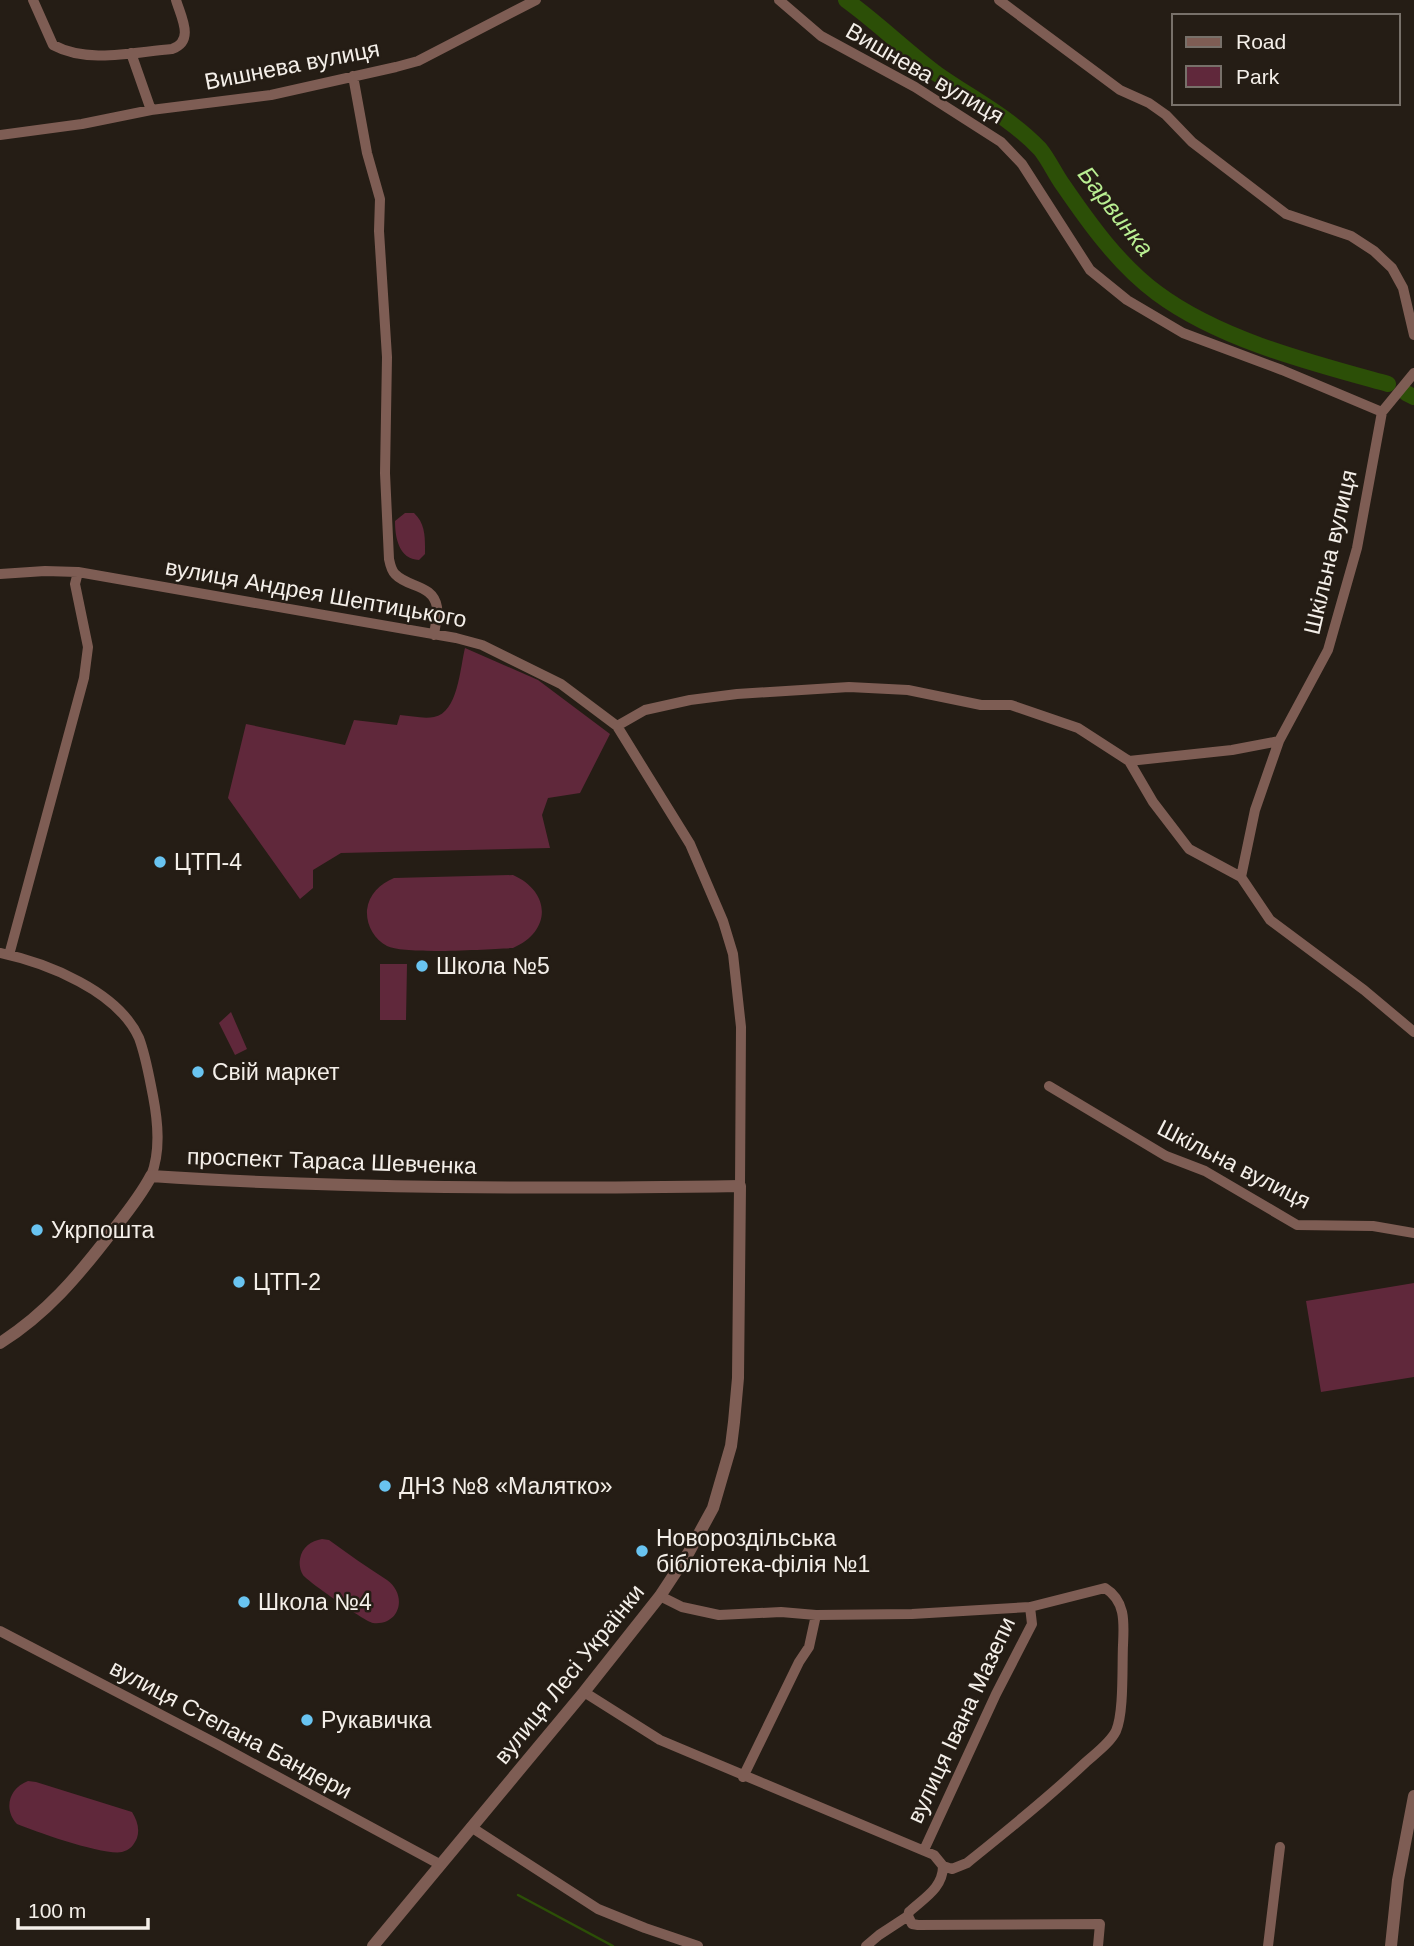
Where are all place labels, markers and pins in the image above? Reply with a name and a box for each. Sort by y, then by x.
place label: ЦТП-4 [174,849,242,875]
marker: ЦТП-4 [152,854,168,870]
place label: Школа №5 [436,953,550,979]
marker: Школа №5 [414,958,430,974]
place label: Свiй маркет [212,1059,340,1085]
marker: Свiй маркет [190,1064,206,1080]
place label: Укрпошта [51,1217,154,1243]
marker: Укрпошта [29,1222,45,1238]
place label: ЦТП-2 [253,1269,321,1295]
marker: ЦТП-2 [231,1274,247,1290]
place label: ДНЗ №8 «Малятко» [399,1473,613,1499]
marker: ДНЗ №8 «Малятко» [377,1478,393,1494]
place label: Новороздільська бібліотека-філія №1 [656,1525,870,1577]
marker: Новороздільська бібліотека-філія №1 [634,1543,650,1559]
place label: Школа №4 [258,1589,372,1615]
marker: Школа №4 [236,1594,252,1610]
place label: Рукавичка [321,1707,432,1733]
marker: Рукавичка [299,1712,315,1728]

